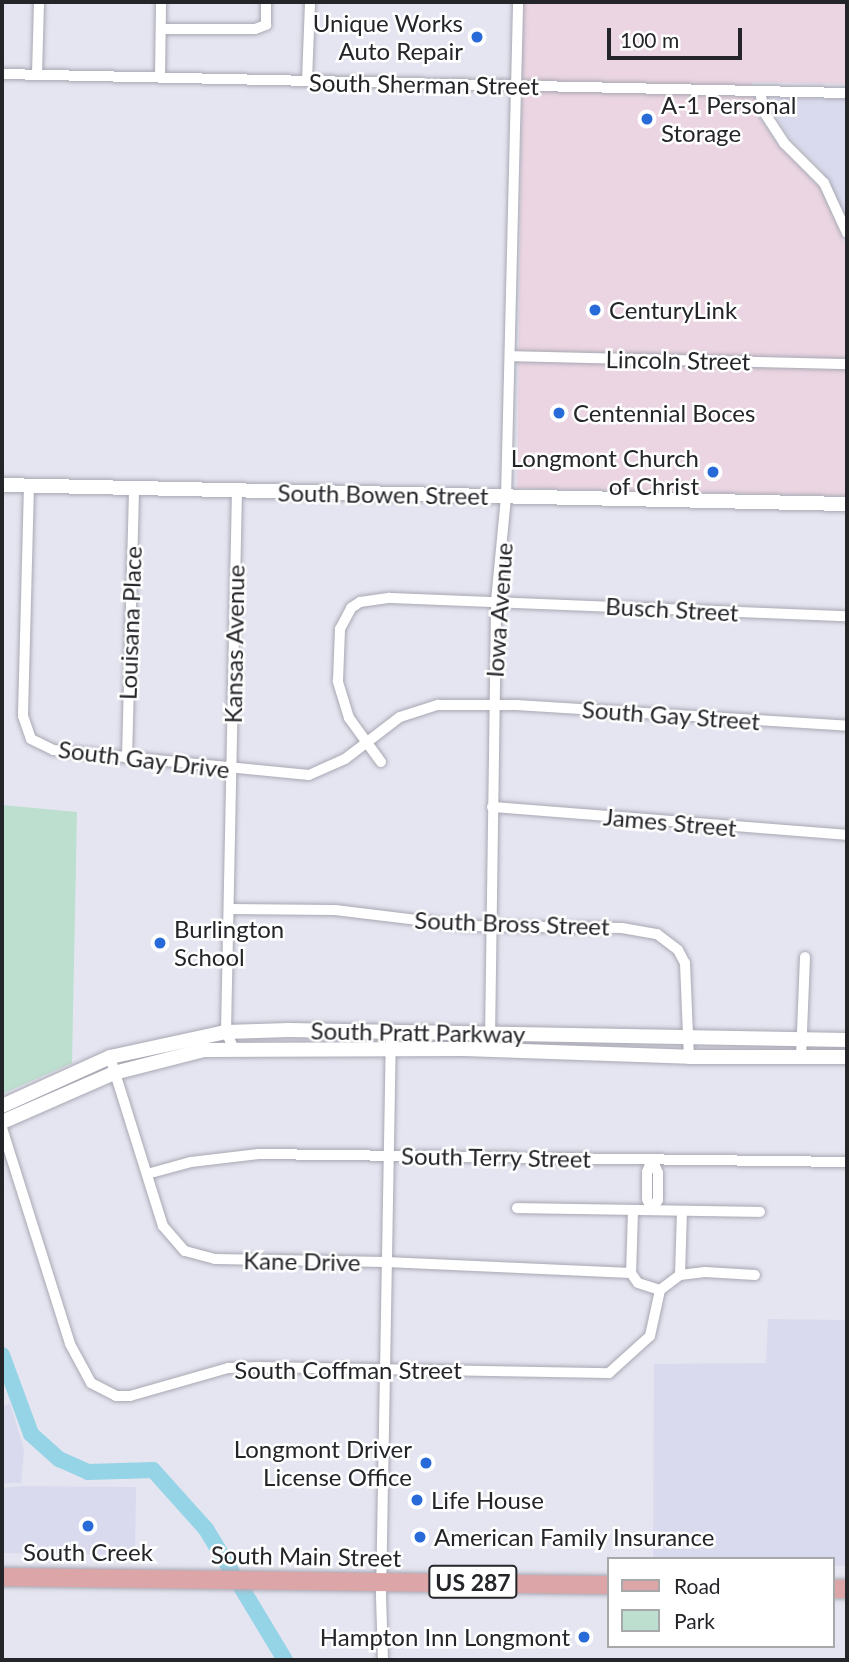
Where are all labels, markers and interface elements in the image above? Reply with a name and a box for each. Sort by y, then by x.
place label: Unique Works Auto Repair [312,9,463,65]
scale bar [611,14,746,58]
text: 100 m [620,27,679,52]
marker: Unique Works Auto Repair [469,29,485,45]
street label: South Sherman Street [309,68,539,100]
place label: A-1 Personal Storage [661,91,796,147]
marker: A-1 Personal Storage [639,111,655,127]
place label: CenturyLink [609,296,737,324]
marker: CenturyLink [587,302,603,318]
street label: Lincoln Street [605,344,751,376]
place label: Centennial Boces [573,399,755,427]
marker: Centennial Boces [551,405,567,421]
place label: Longmont Church of Christ [511,444,699,500]
marker: Longmont Church of Christ [705,464,721,480]
street label: South Bowen Street [277,478,489,510]
street label: Iowa Avenue [480,541,518,679]
street label: Louisana Place [113,546,147,700]
street label: Kansas Avenue [218,564,250,724]
street label: Busch Street [605,591,739,627]
street label: South Gay Street [581,694,761,736]
street label: South Gay Drive [56,734,232,784]
street label: James Street [602,802,738,842]
street label: South Bross Street [414,905,610,941]
place label: Burlington School [174,915,284,971]
marker: Burlington School [152,935,168,951]
street label: South Pratt Parkway [310,1016,526,1048]
street label: South Terry Street [400,1141,592,1173]
street label: Kane Drive [243,1246,361,1276]
street label: South Coffman Street [234,1356,462,1384]
place label: Longmont Driver License Office [234,1435,412,1491]
marker: Longmont Driver License Office [418,1455,434,1471]
place label: Life House [431,1486,544,1514]
marker: Life House [409,1492,425,1508]
marker: South Creek [80,1518,96,1534]
place label: American Family Insurance [434,1523,715,1551]
marker: American Family Insurance [412,1529,428,1545]
place label: South Creek [23,1538,153,1566]
street label: South Main Street [211,1540,401,1572]
legend [608,1557,835,1648]
road number: US 287 [428,1562,518,1602]
text: Road [674,1573,721,1598]
text: Park [674,1608,715,1633]
place label: Hampton Inn Longmont [320,1623,570,1651]
marker: Hampton Inn Longmont [576,1629,592,1645]

